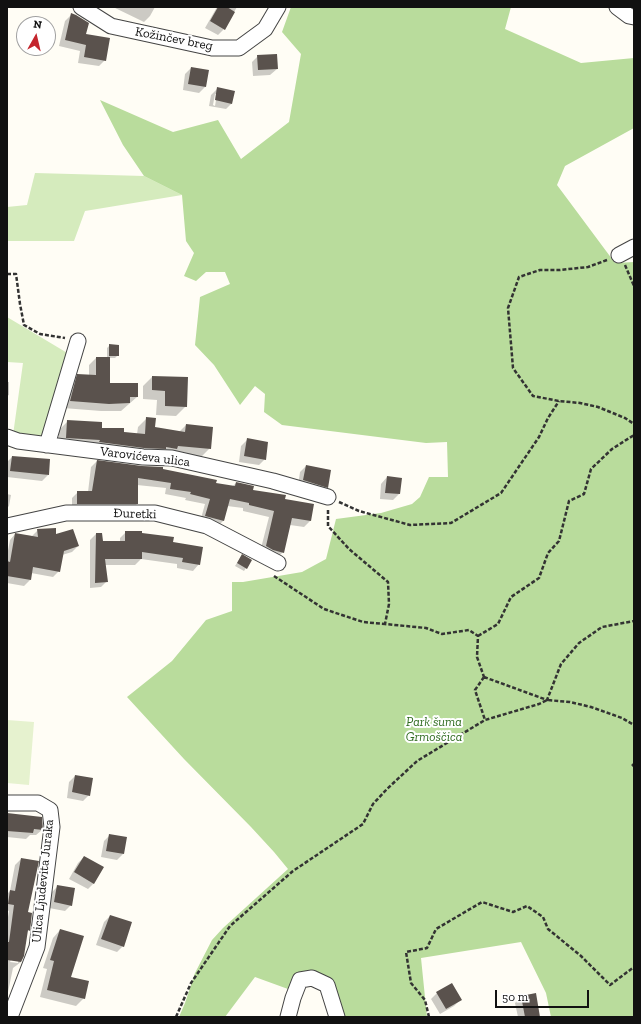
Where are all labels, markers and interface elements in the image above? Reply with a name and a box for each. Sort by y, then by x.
north arrow [16,16,56,56]
text: N [33,18,43,32]
street label: Kožinčev breg [134,24,214,54]
street label: Varovićeva ulica [99,444,191,470]
street label: Đuretki [113,505,157,523]
park label: Park šuma Grmoščica [406,714,462,745]
street label: Ulica Ljudevita Juraka [29,818,57,944]
scale bar [497,982,591,1008]
text: 50 m [502,990,528,1004]

